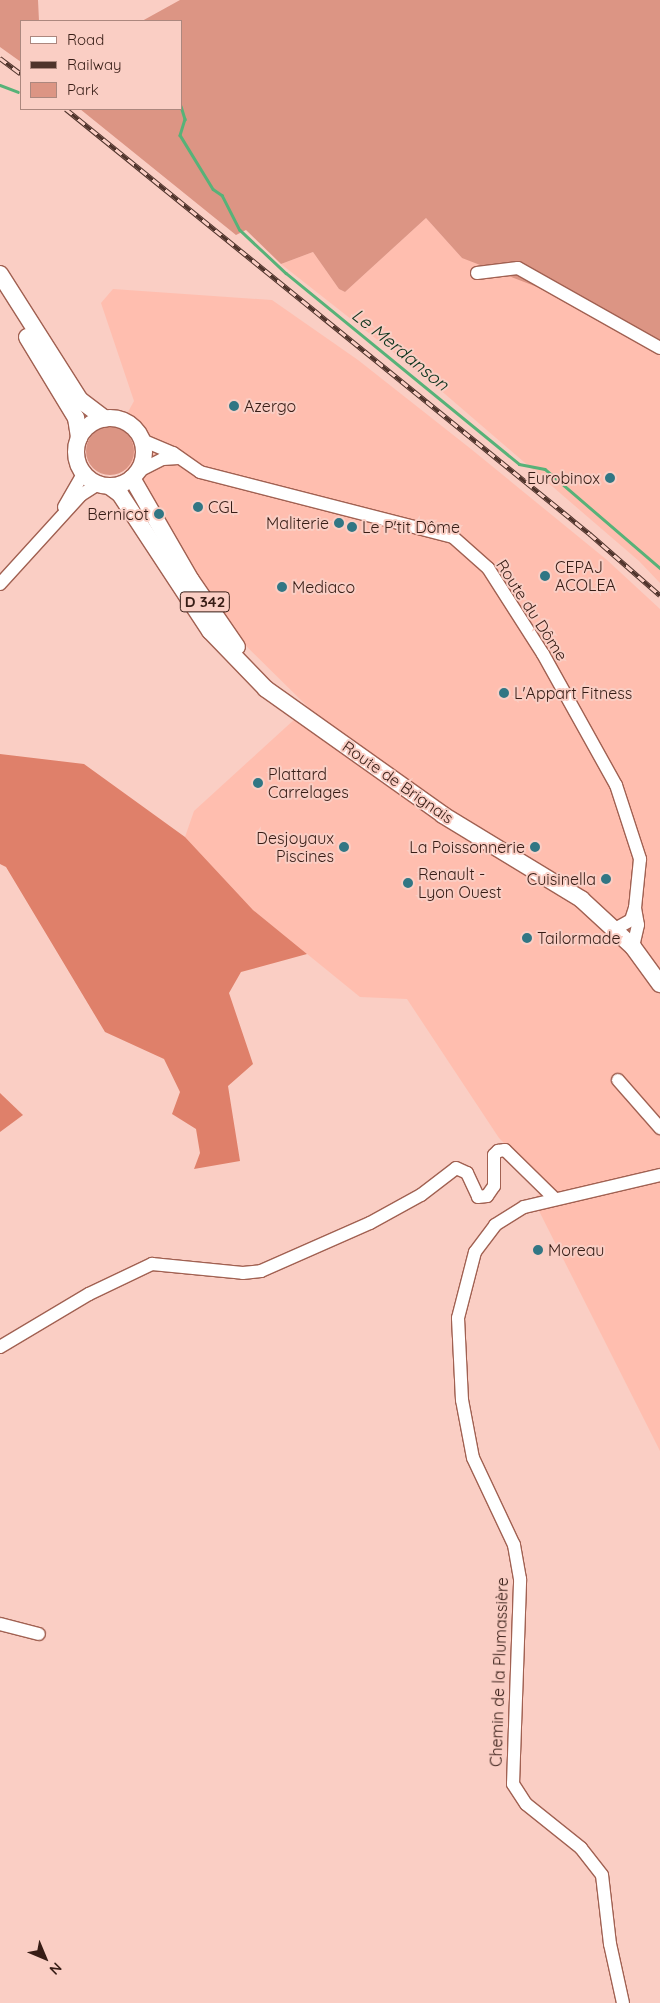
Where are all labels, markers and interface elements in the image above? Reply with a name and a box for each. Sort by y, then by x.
legend [20,20,182,110]
text: Road [67,30,104,49]
text: Railway [67,55,122,74]
text: Park [67,80,99,99]
water label: Le Merdanson [347,304,453,396]
place label: Azergo [244,396,296,416]
marker: Azergo [228,400,240,412]
place label: Eurobinox [527,468,600,488]
marker: Eurobinox [604,472,616,484]
place label: CGL [208,497,238,517]
marker: CGL [192,501,204,513]
place label: Bernicot [87,504,149,524]
marker: Bernicot [153,508,165,520]
place label: Maliterie [266,513,329,533]
marker: Maliterie [333,517,345,529]
place label: Le P'tit Dôme [362,517,460,537]
marker: Le P'tit Dôme [346,521,358,533]
street label: Route du Dôme [492,556,572,664]
place label: CEPAJ ACOLEA [555,557,616,595]
marker: CEPAJ ACOLEA [539,570,551,582]
place label: Mediaco [292,577,355,597]
marker: Mediaco [276,581,288,593]
road number: D 342 [179,590,231,614]
place label: L'Appart Fitness [514,683,632,703]
marker: L'Appart Fitness [498,687,510,699]
street label: Route de Brignais [339,737,457,827]
place label: Plattard Carrelages [268,764,349,802]
marker: Plattard Carrelages [252,777,264,789]
place label: Desjoyaux Piscines [256,828,334,866]
place label: La Poissonnerie [409,837,525,857]
marker: Desjoyaux Piscines [338,841,350,853]
marker: La Poissonnerie [529,841,541,853]
place label: Renault - Lyon Ouest [418,864,502,902]
place label: Cuisinella [527,869,596,889]
marker: Cuisinella [600,873,612,885]
marker: Renault - Lyon Ouest [402,877,414,889]
place label: Tailormade [537,928,621,948]
marker: Tailormade [521,932,533,944]
place label: Moreau [548,1240,604,1260]
marker: Moreau [532,1244,544,1256]
street label: Chemin de la Plumassière [486,1577,512,1767]
north arrow [20,1933,70,1983]
text: N [46,1959,66,1979]

